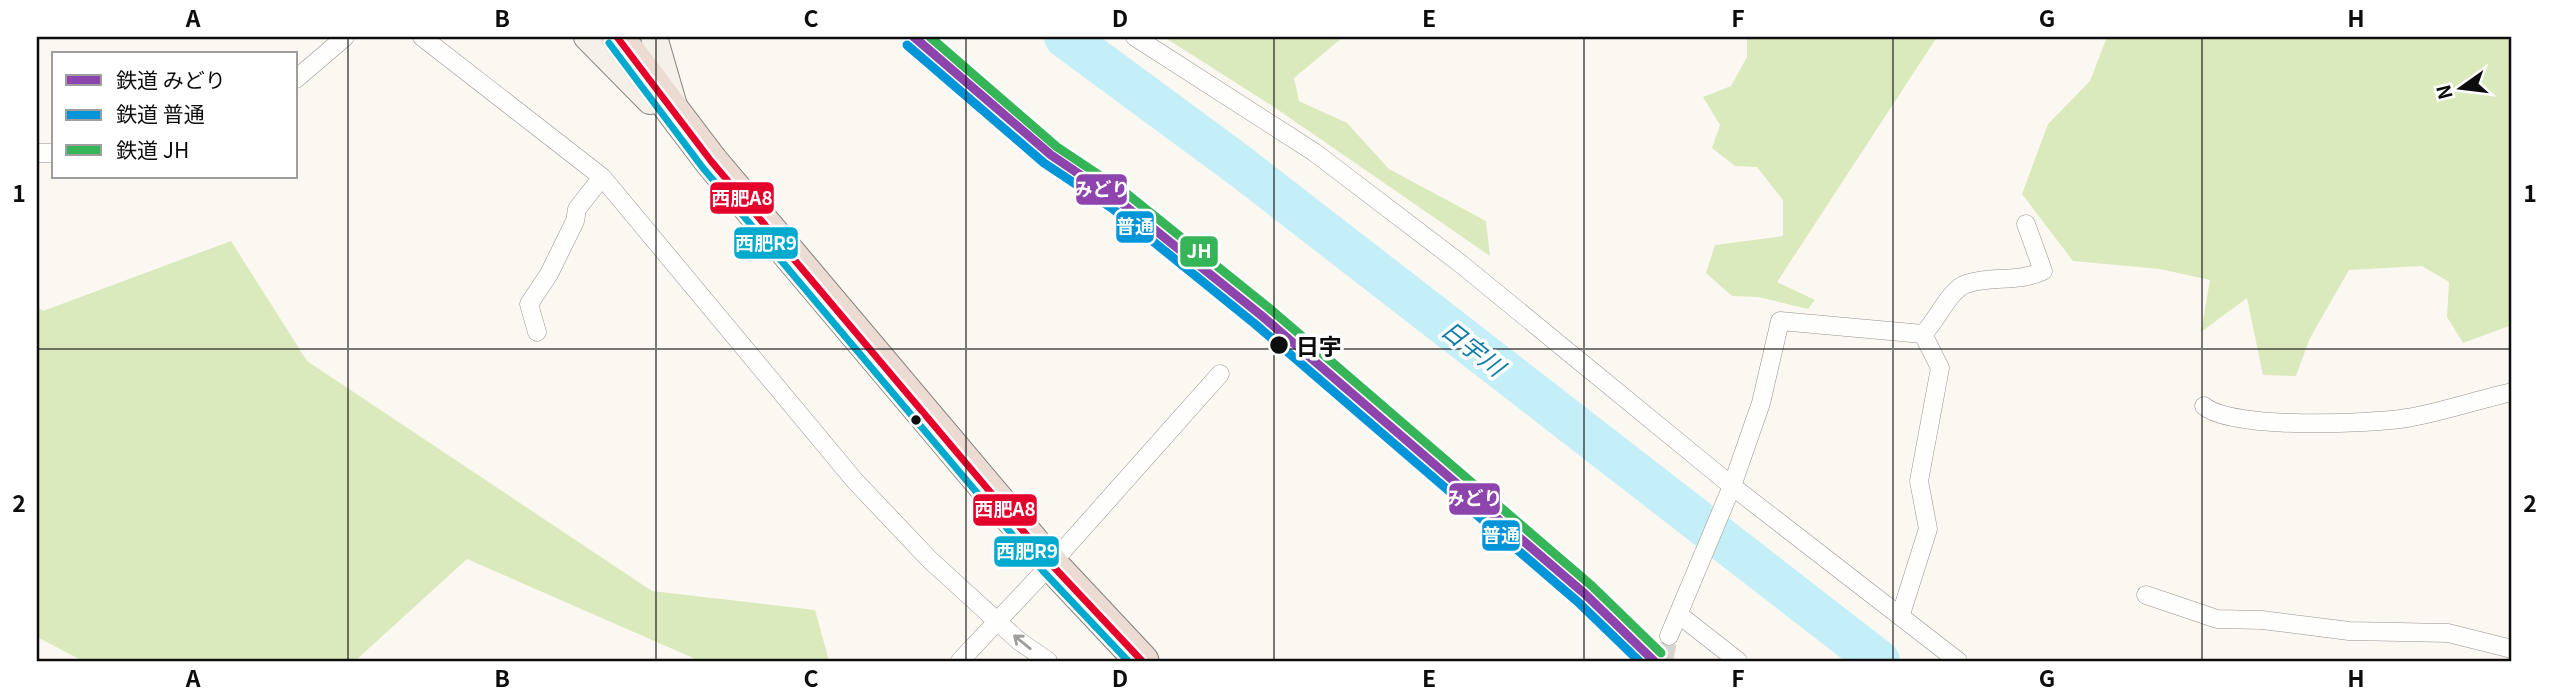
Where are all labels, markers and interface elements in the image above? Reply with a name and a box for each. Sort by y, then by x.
text: A [185,0,201,34]
text: B [494,0,510,34]
text: C [803,0,819,34]
text: D [1112,0,1128,34]
text: E [1422,0,1436,34]
text: F [1731,0,1745,34]
text: G [2039,0,2055,34]
text: H [2347,0,2365,34]
legend [52,52,298,178]
north arrow [2426,52,2496,122]
text: 鉄道 みどり [116,64,226,94]
text: N [2428,82,2458,103]
text: 鉄道 普通 [116,98,205,128]
text: 鉄道 JH [116,134,189,164]
line badge: みどり [1075,173,1128,206]
text: みどり [1073,174,1131,201]
text: 1 [12,175,26,209]
text: 1 [2523,175,2537,209]
line badge: 西肥A8 [709,181,775,215]
text: 西肥A8 [711,183,773,210]
line badge: 普通 [1115,210,1155,244]
text: 普通 [1116,211,1154,238]
line badge: 西肥R9 [733,226,799,260]
text: 西肥R9 [735,228,797,255]
line badge: JH [1179,235,1219,268]
text: JH [1186,236,1212,263]
water label: 日宇川 [1435,311,1516,385]
place label: 日宇 [1296,328,1342,362]
marker: 日宇 [1268,334,1290,356]
unlabelled marker [909,413,923,427]
line badge: みどり [1448,482,1501,516]
text: みどり [1445,483,1503,510]
text: 2 [12,485,26,519]
text: 2 [2523,485,2537,519]
line badge: 西肥A8 [972,493,1038,527]
text: 西肥A8 [974,494,1036,521]
line badge: 普通 [1481,519,1521,552]
text: 普通 [1482,520,1520,547]
line badge: 西肥R9 [993,535,1060,568]
text: 西肥R9 [996,536,1058,563]
one-way arrow [1013,634,1031,649]
text: A [185,660,201,694]
text: B [494,660,510,694]
text: C [803,660,819,694]
text: D [1112,660,1128,694]
text: E [1422,660,1436,694]
text: F [1731,660,1745,694]
text: G [2039,660,2055,694]
text: H [2347,660,2365,694]

